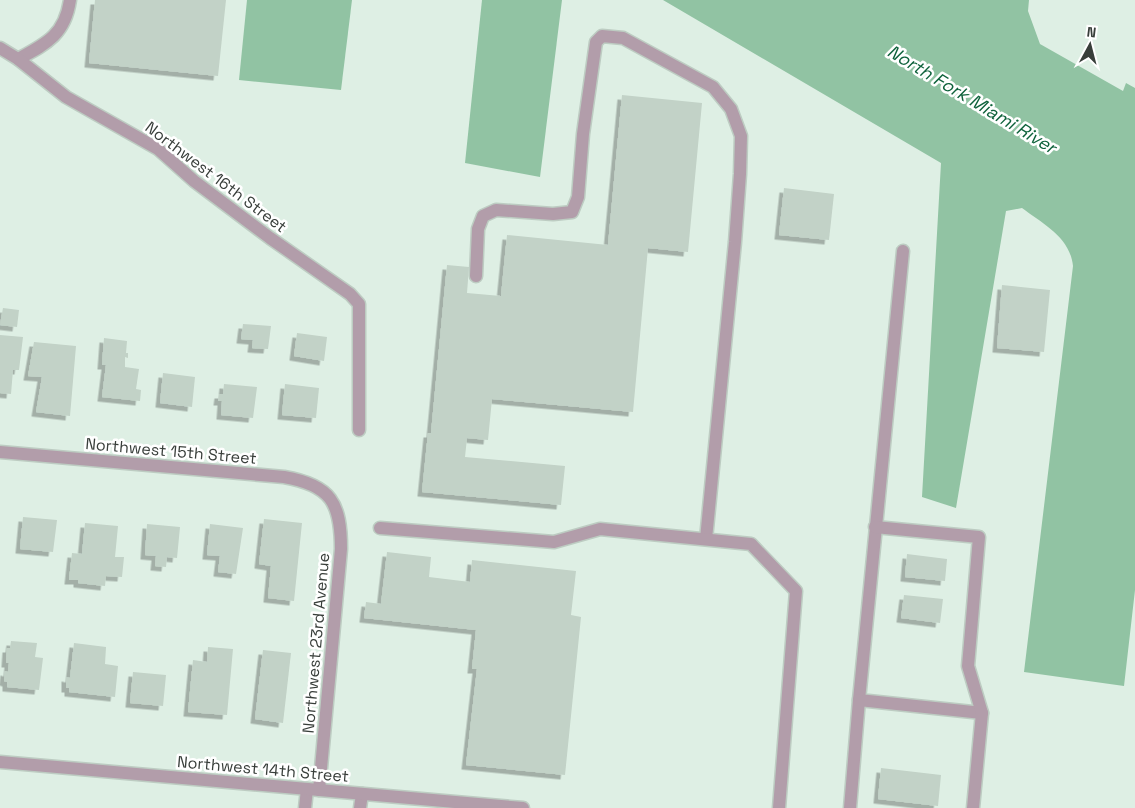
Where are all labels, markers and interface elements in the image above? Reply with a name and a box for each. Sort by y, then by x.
north arrow [1065,20,1115,70]
text: N [1086,23,1097,42]
water label: North Fork Miami River [883,39,1063,160]
street label: Northwest 16th Street [141,117,291,237]
street label: Northwest 15th Street [84,433,258,469]
street label: Northwest 23rd Avenue [298,552,334,734]
street label: Northwest 14th Street [176,751,350,787]

